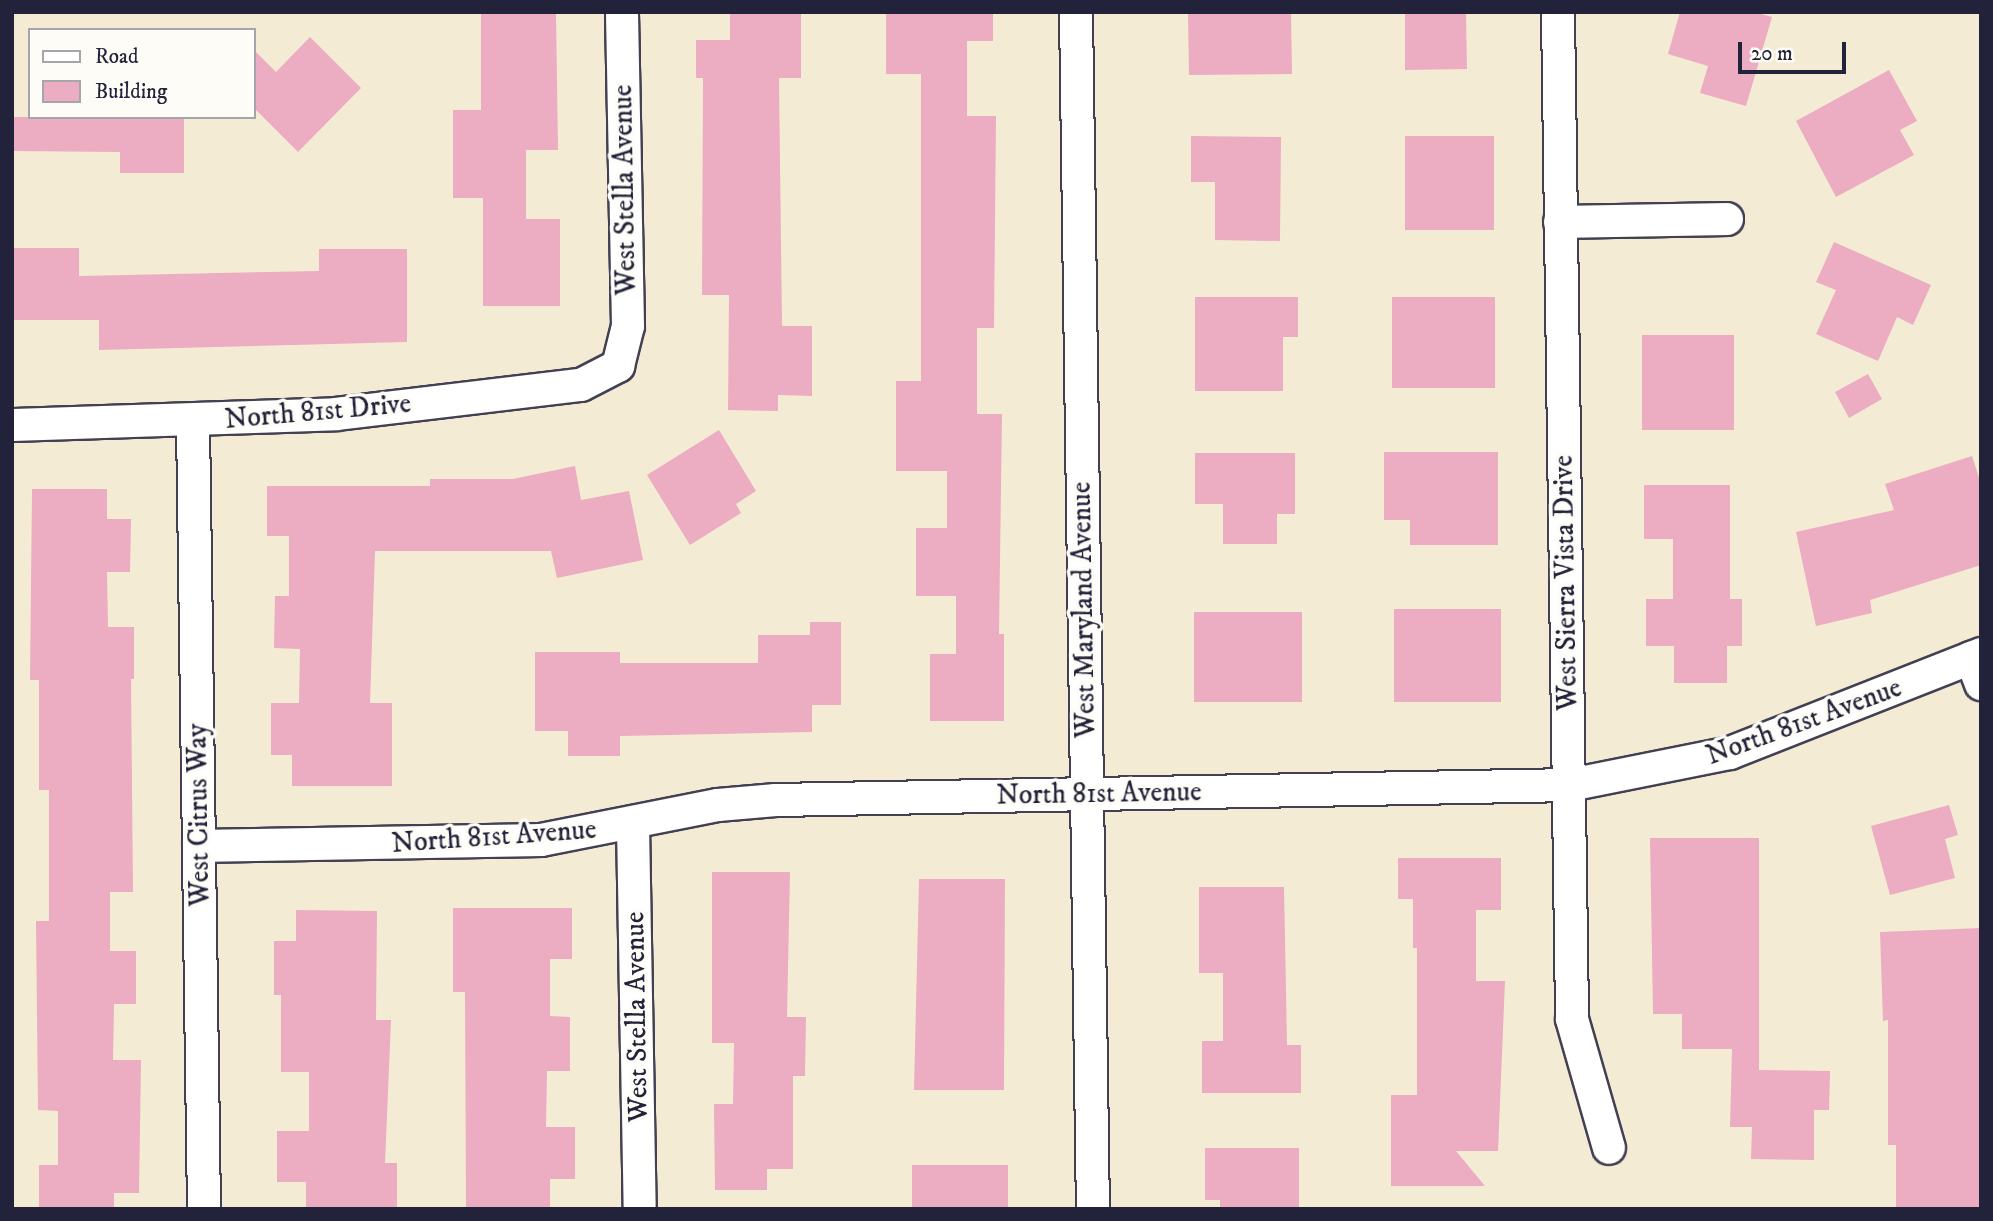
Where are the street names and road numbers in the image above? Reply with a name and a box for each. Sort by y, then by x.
street label: West Stella Avenue [606,84,644,296]
street label: North 81st Drive [223,387,413,437]
street label: West Sierra Vista Drive [1547,455,1585,711]
street label: West Maryland Avenue [1065,481,1103,739]
street label: North 81st Avenue [1702,671,1906,773]
street label: West Citrus Way [181,723,217,907]
street label: North 81st Avenue [996,775,1202,813]
street label: North 81st Avenue [390,813,598,861]
street label: West Stella Avenue [618,911,656,1123]

